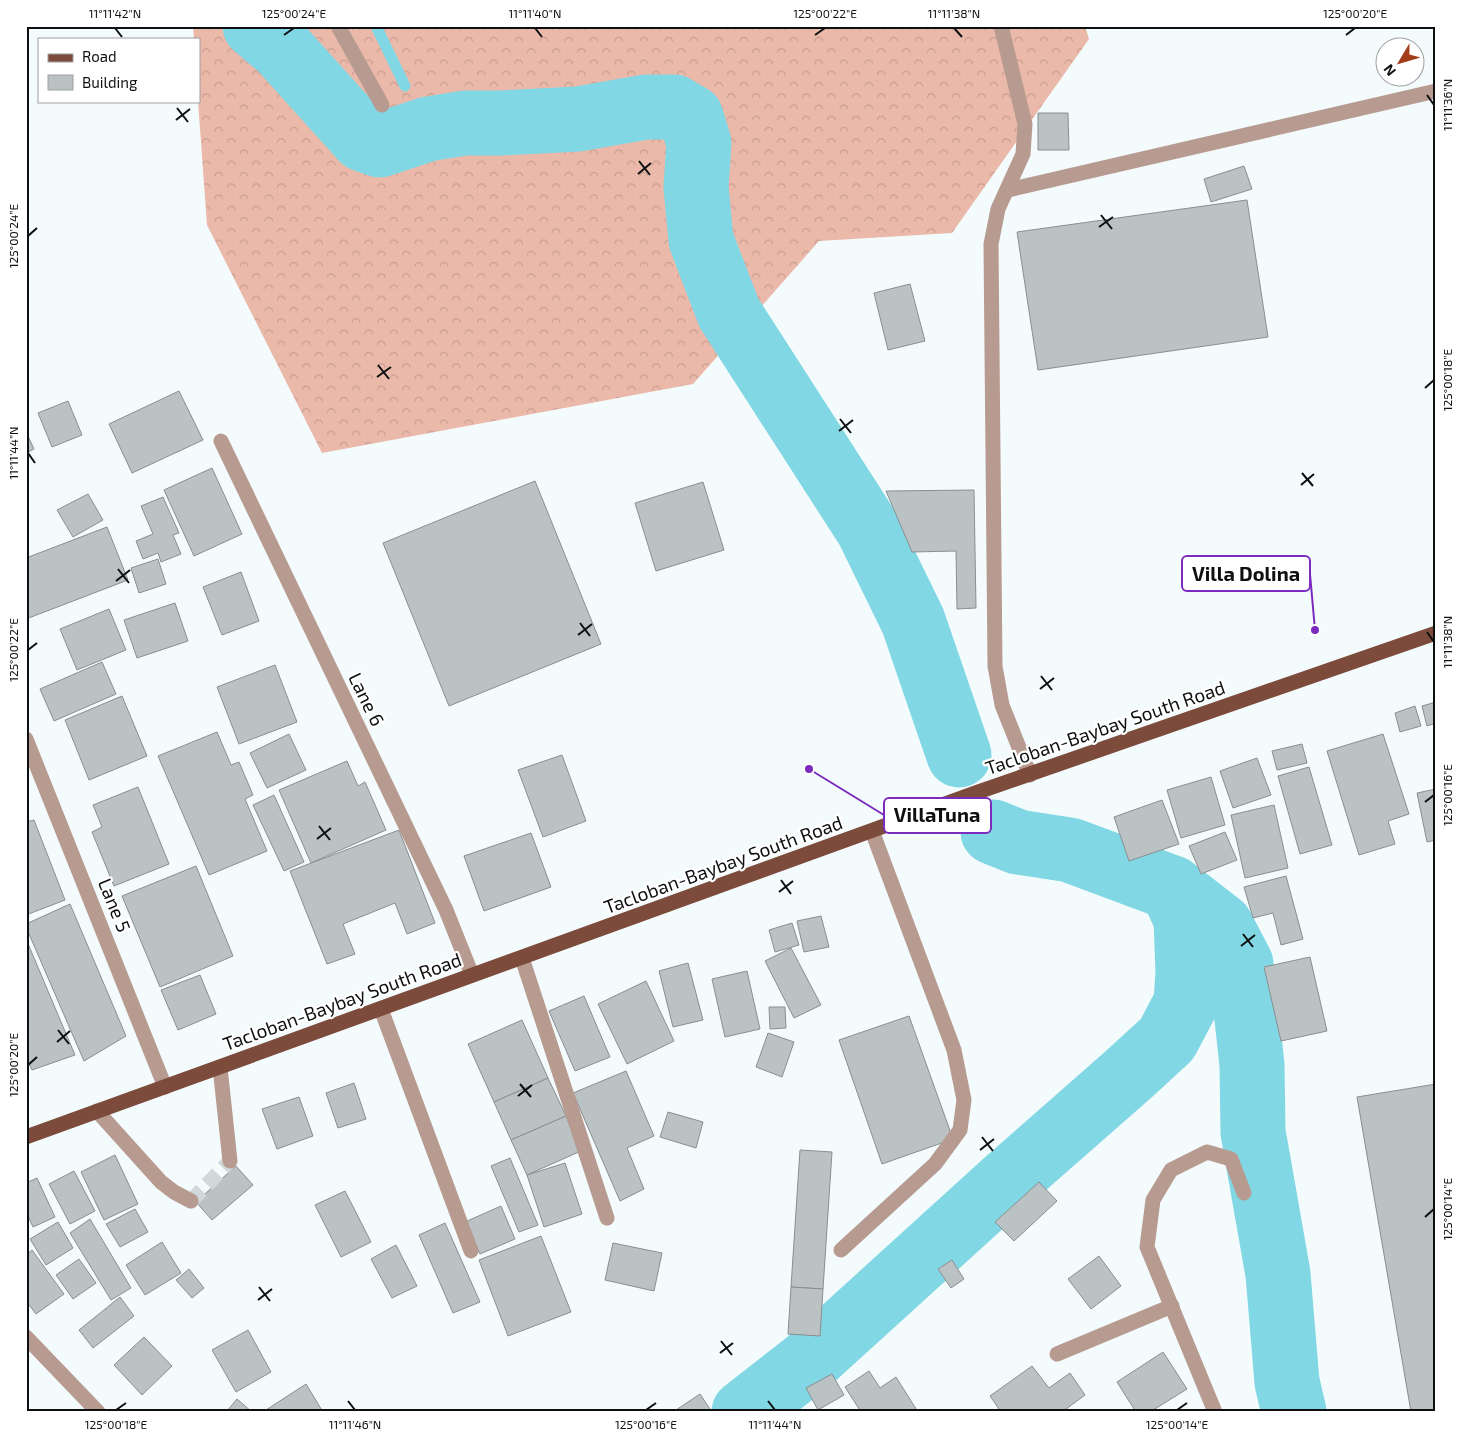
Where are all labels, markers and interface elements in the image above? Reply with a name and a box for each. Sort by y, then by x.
text: 11°11'42"N [89,6,141,20]
text: 125°00'24"E [262,6,326,20]
text: 11°11'40"N [508,6,562,20]
text: 125°00'22"E [793,6,857,20]
text: 11°11'38"N [928,6,980,20]
text: 125°00'20"E [1323,6,1387,20]
legend [38,38,200,102]
north arrow [1374,38,1424,88]
text: Road [82,47,117,65]
text: N [1380,61,1399,80]
text: Building [82,73,138,91]
text: 11°11'36"N [1440,79,1454,131]
text: 125°00'24"E [6,204,20,268]
text: 125°00'18"E [1440,349,1454,411]
text: 11°11'44"N [6,426,20,480]
callout: Villa Dolina [1182,556,1310,591]
text: Villa Dolina [1192,561,1300,585]
text: 11°11'38"N [1440,616,1454,668]
text: 125°00'22"E [6,618,20,682]
street label: Lane 6 [344,669,390,729]
street label: Tacloban-Baybay South Road [982,675,1228,779]
text: 125°00'16"E [1440,764,1454,826]
callout: VillaTuna [884,798,991,833]
text: VillaTuna [894,802,980,826]
street label: Tacloban-Baybay South Road [601,810,845,918]
street label: Lane 5 [94,875,136,935]
street label: Tacloban-Baybay South Road [220,947,464,1055]
text: 125°00'20"E [6,1033,20,1097]
text: 125°00'14"E [1440,1178,1454,1240]
text: 125°00'18"E [85,1417,147,1431]
text: 11°11'46"N [329,1417,381,1431]
text: 125°00'16"E [615,1417,677,1431]
text: 11°11'44"N [748,1417,802,1431]
text: 125°00'14"E [1146,1417,1208,1431]

